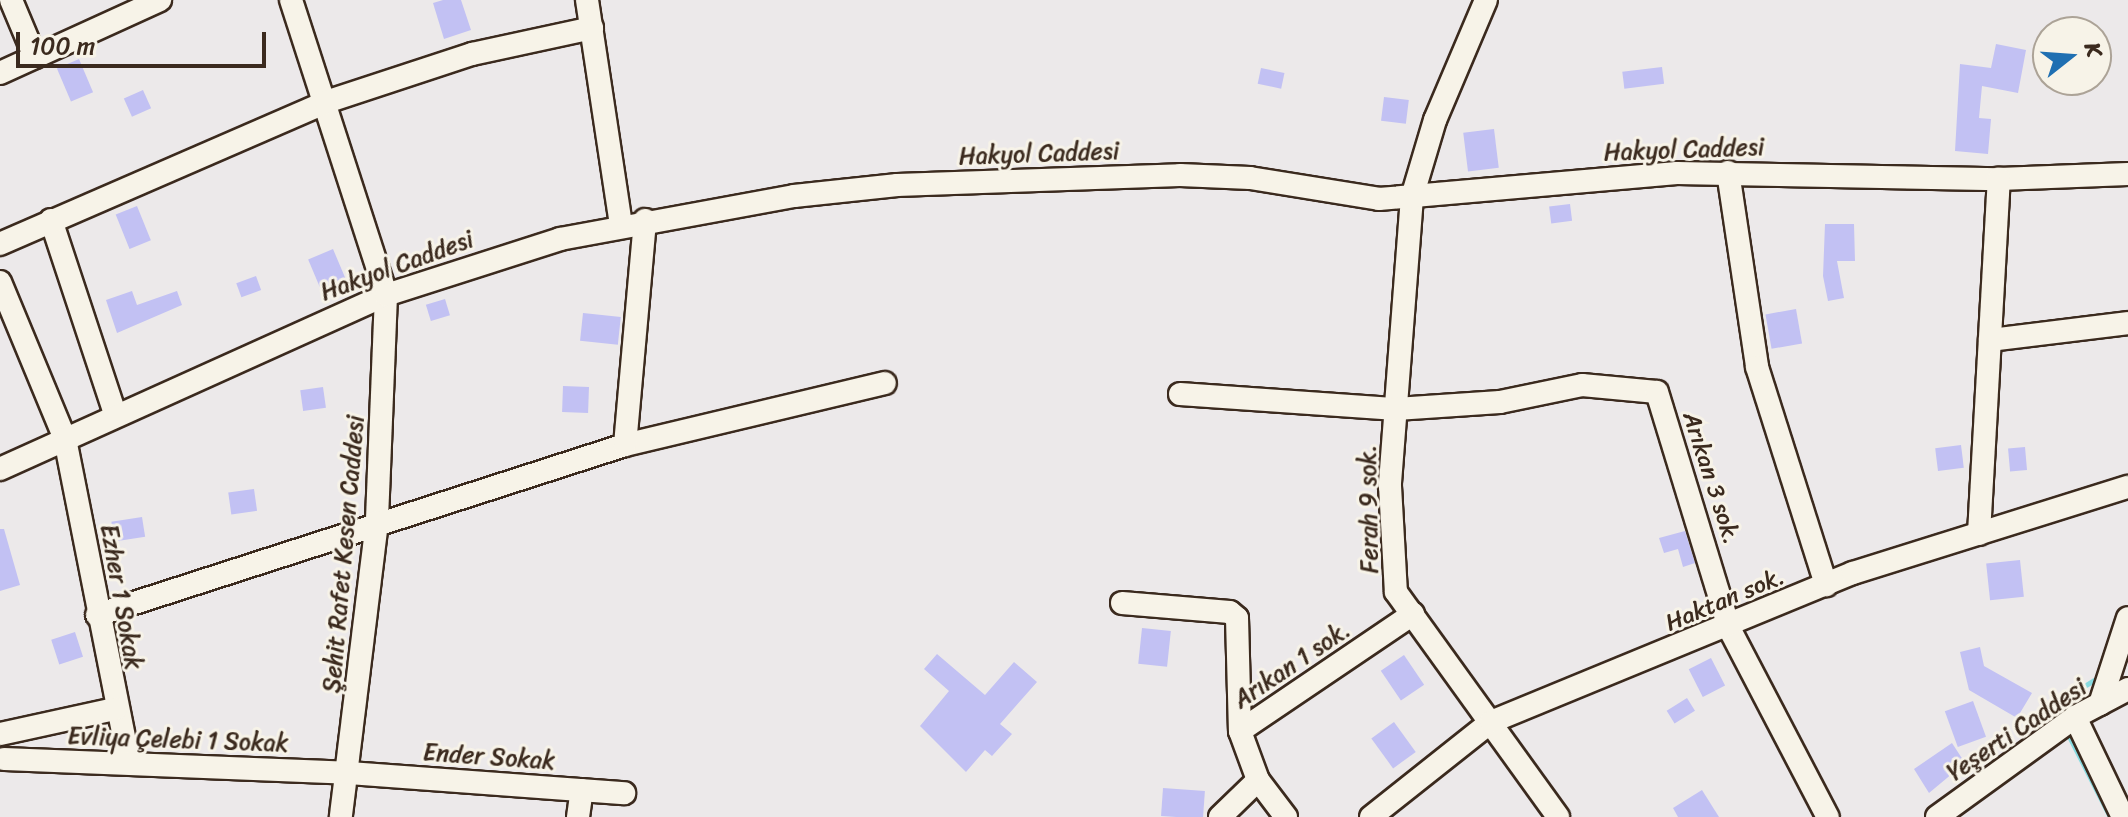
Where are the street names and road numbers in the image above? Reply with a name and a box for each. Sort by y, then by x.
street label: Hakyol Caddesi [1603,133,1765,167]
street label: Hakyol Caddesi [958,137,1120,171]
street label: Hakyol Caddesi [317,225,477,307]
street label: Arıkan 3 sok. [1676,408,1746,548]
street label: Şehit Rafet Kesen Caddesi [317,413,371,695]
street label: Ferah 9 sok. [1353,444,1385,574]
street label: Ezher 1 Sokak [94,522,148,672]
street label: Haktan sok. [1661,562,1789,638]
street label: Arıkan 1 sok. [1228,615,1356,715]
street label: Yeşerti Caddesi [1942,673,2092,787]
street label: Evliya Çelebi 1 Sokak [67,722,289,758]
street label: Ender Sokak [422,738,556,776]

